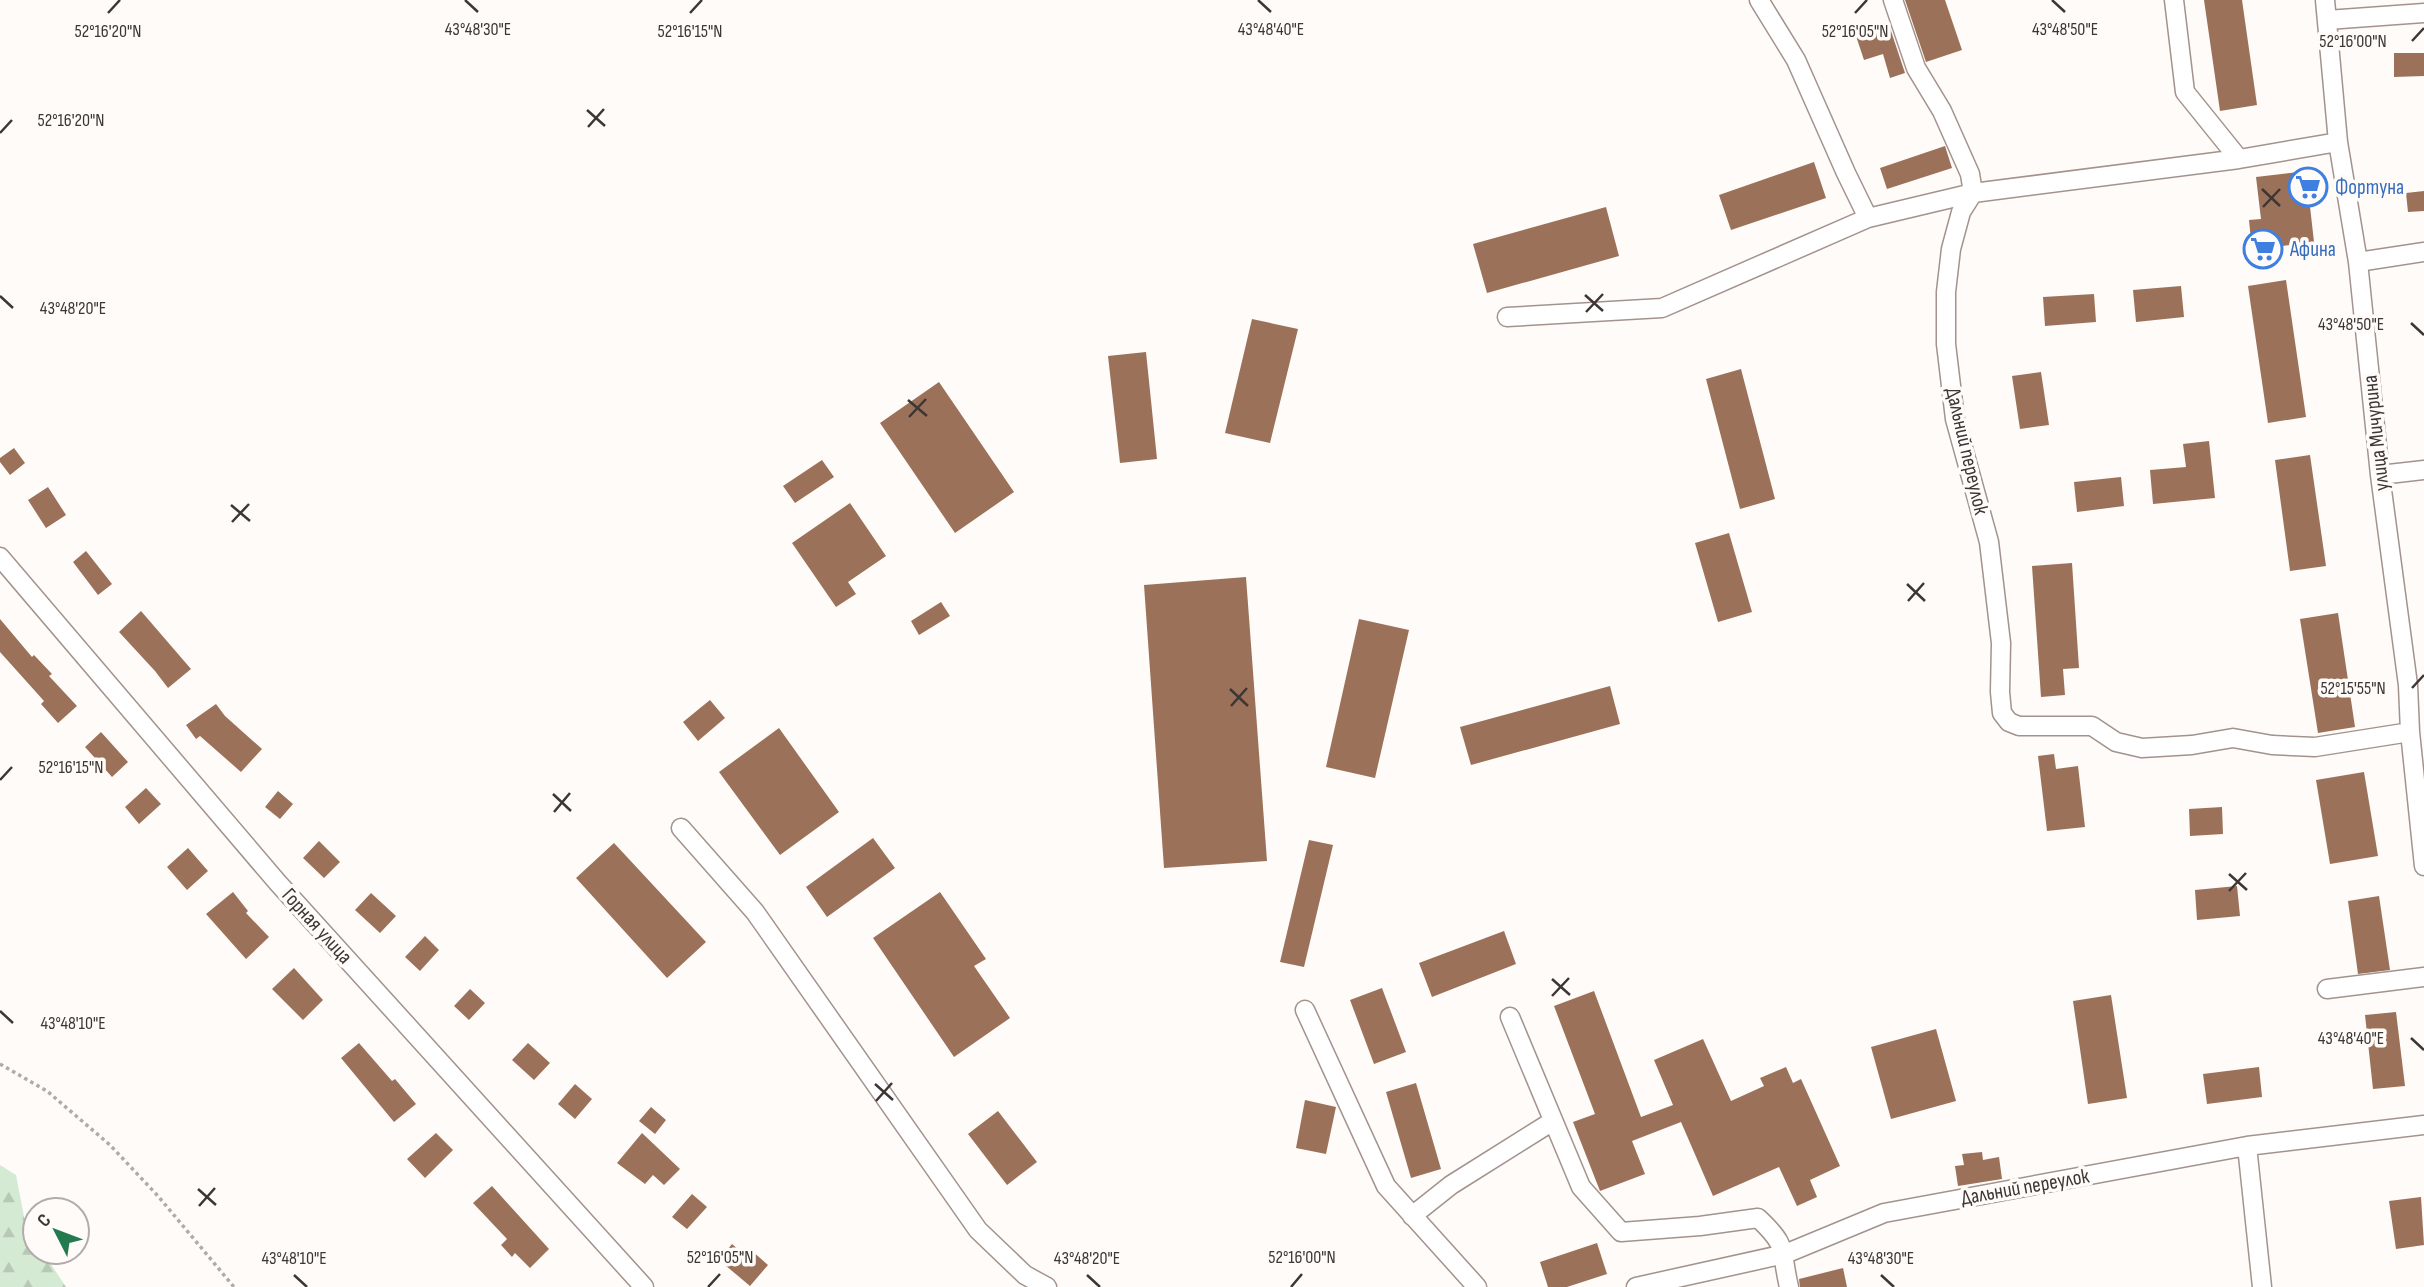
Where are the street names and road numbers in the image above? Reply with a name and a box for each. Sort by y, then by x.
street label: улица Мичурина [2357,374,2395,492]
street label: Дальний переулок [1940,385,1994,517]
street label: Горная улица [277,883,357,969]
street label: Дальний переулок [1959,1163,2091,1211]

